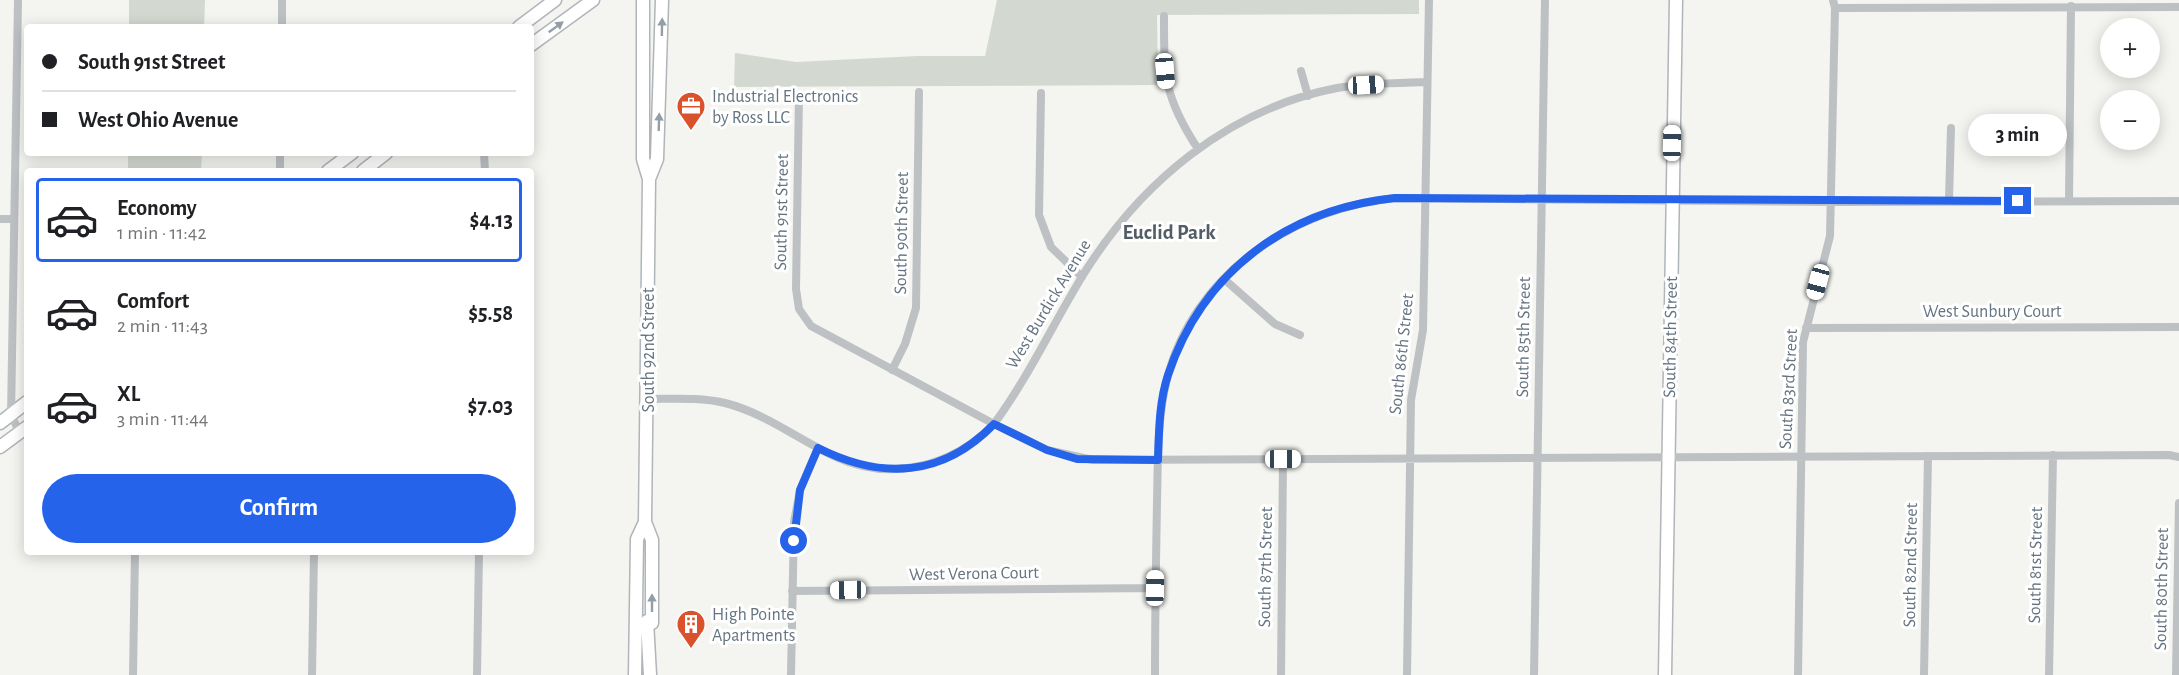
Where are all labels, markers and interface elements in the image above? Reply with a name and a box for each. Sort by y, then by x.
one-way arrow [657,18,667,37]
map controls [2100,18,2160,150]
button: + [2100,18,2160,78]
one-way arrow [547,21,563,33]
text: South 91st Street [78,51,225,73]
car [1154,52,1176,90]
car [1348,75,1384,95]
place label: Industrial Electronics by Ross LLC [712,88,859,127]
office icon: Industrial Electronics by Ross LLC [675,90,707,132]
button: − [2100,90,2160,150]
text: West Ohio Avenue [78,109,238,131]
one-way arrow [654,113,663,132]
callout: 3 min [1968,114,2068,156]
car [1663,125,1681,161]
text: 3 min [1996,125,2039,145]
street label: South 91st Street [772,153,792,270]
street label: South 90th Street [892,171,912,294]
route end [2004,187,2031,214]
icon: car [45,193,99,247]
text: Economy [117,197,197,219]
text: $4.13 [470,209,513,231]
district label: Euclid Park [1122,222,1216,243]
text: 1 min · 11:42 [117,223,207,243]
street label: West Burdick Avenue [1003,237,1095,372]
car [1805,262,1831,302]
street label: South 85th Street [1514,276,1534,398]
street label: South 84th Street [1661,276,1681,398]
icon: car [45,286,99,340]
street label: South 92nd Street [640,287,658,412]
text: Comfort [117,290,189,312]
street label: South 86th Street [1387,292,1417,416]
text: $5.58 [468,302,513,324]
street label: West Sunbury Court [1922,303,2062,321]
text: 2 min · 11:43 [117,316,208,336]
street label: South 83rd Street [1777,328,1801,450]
icon: car [45,379,99,433]
text: XL [117,383,140,405]
text: $7.03 [468,395,513,417]
text: 3 min · 11:44 [117,409,208,429]
car [1265,450,1301,468]
button: Confirm [42,474,516,543]
street label: South 82nd Street [1901,502,1921,628]
street label: South 87th Street [1256,506,1276,628]
street label: South 81st Street [2026,506,2046,624]
route start [780,527,807,554]
street label: South 80th Street [2152,527,2172,651]
street label: West Verona Court [909,564,1039,584]
car [1146,570,1164,606]
car [830,581,866,599]
one-way arrow [647,594,657,613]
place label: High Pointe Apartments [712,606,795,645]
building icon: High Pointe Apartments [675,608,707,650]

